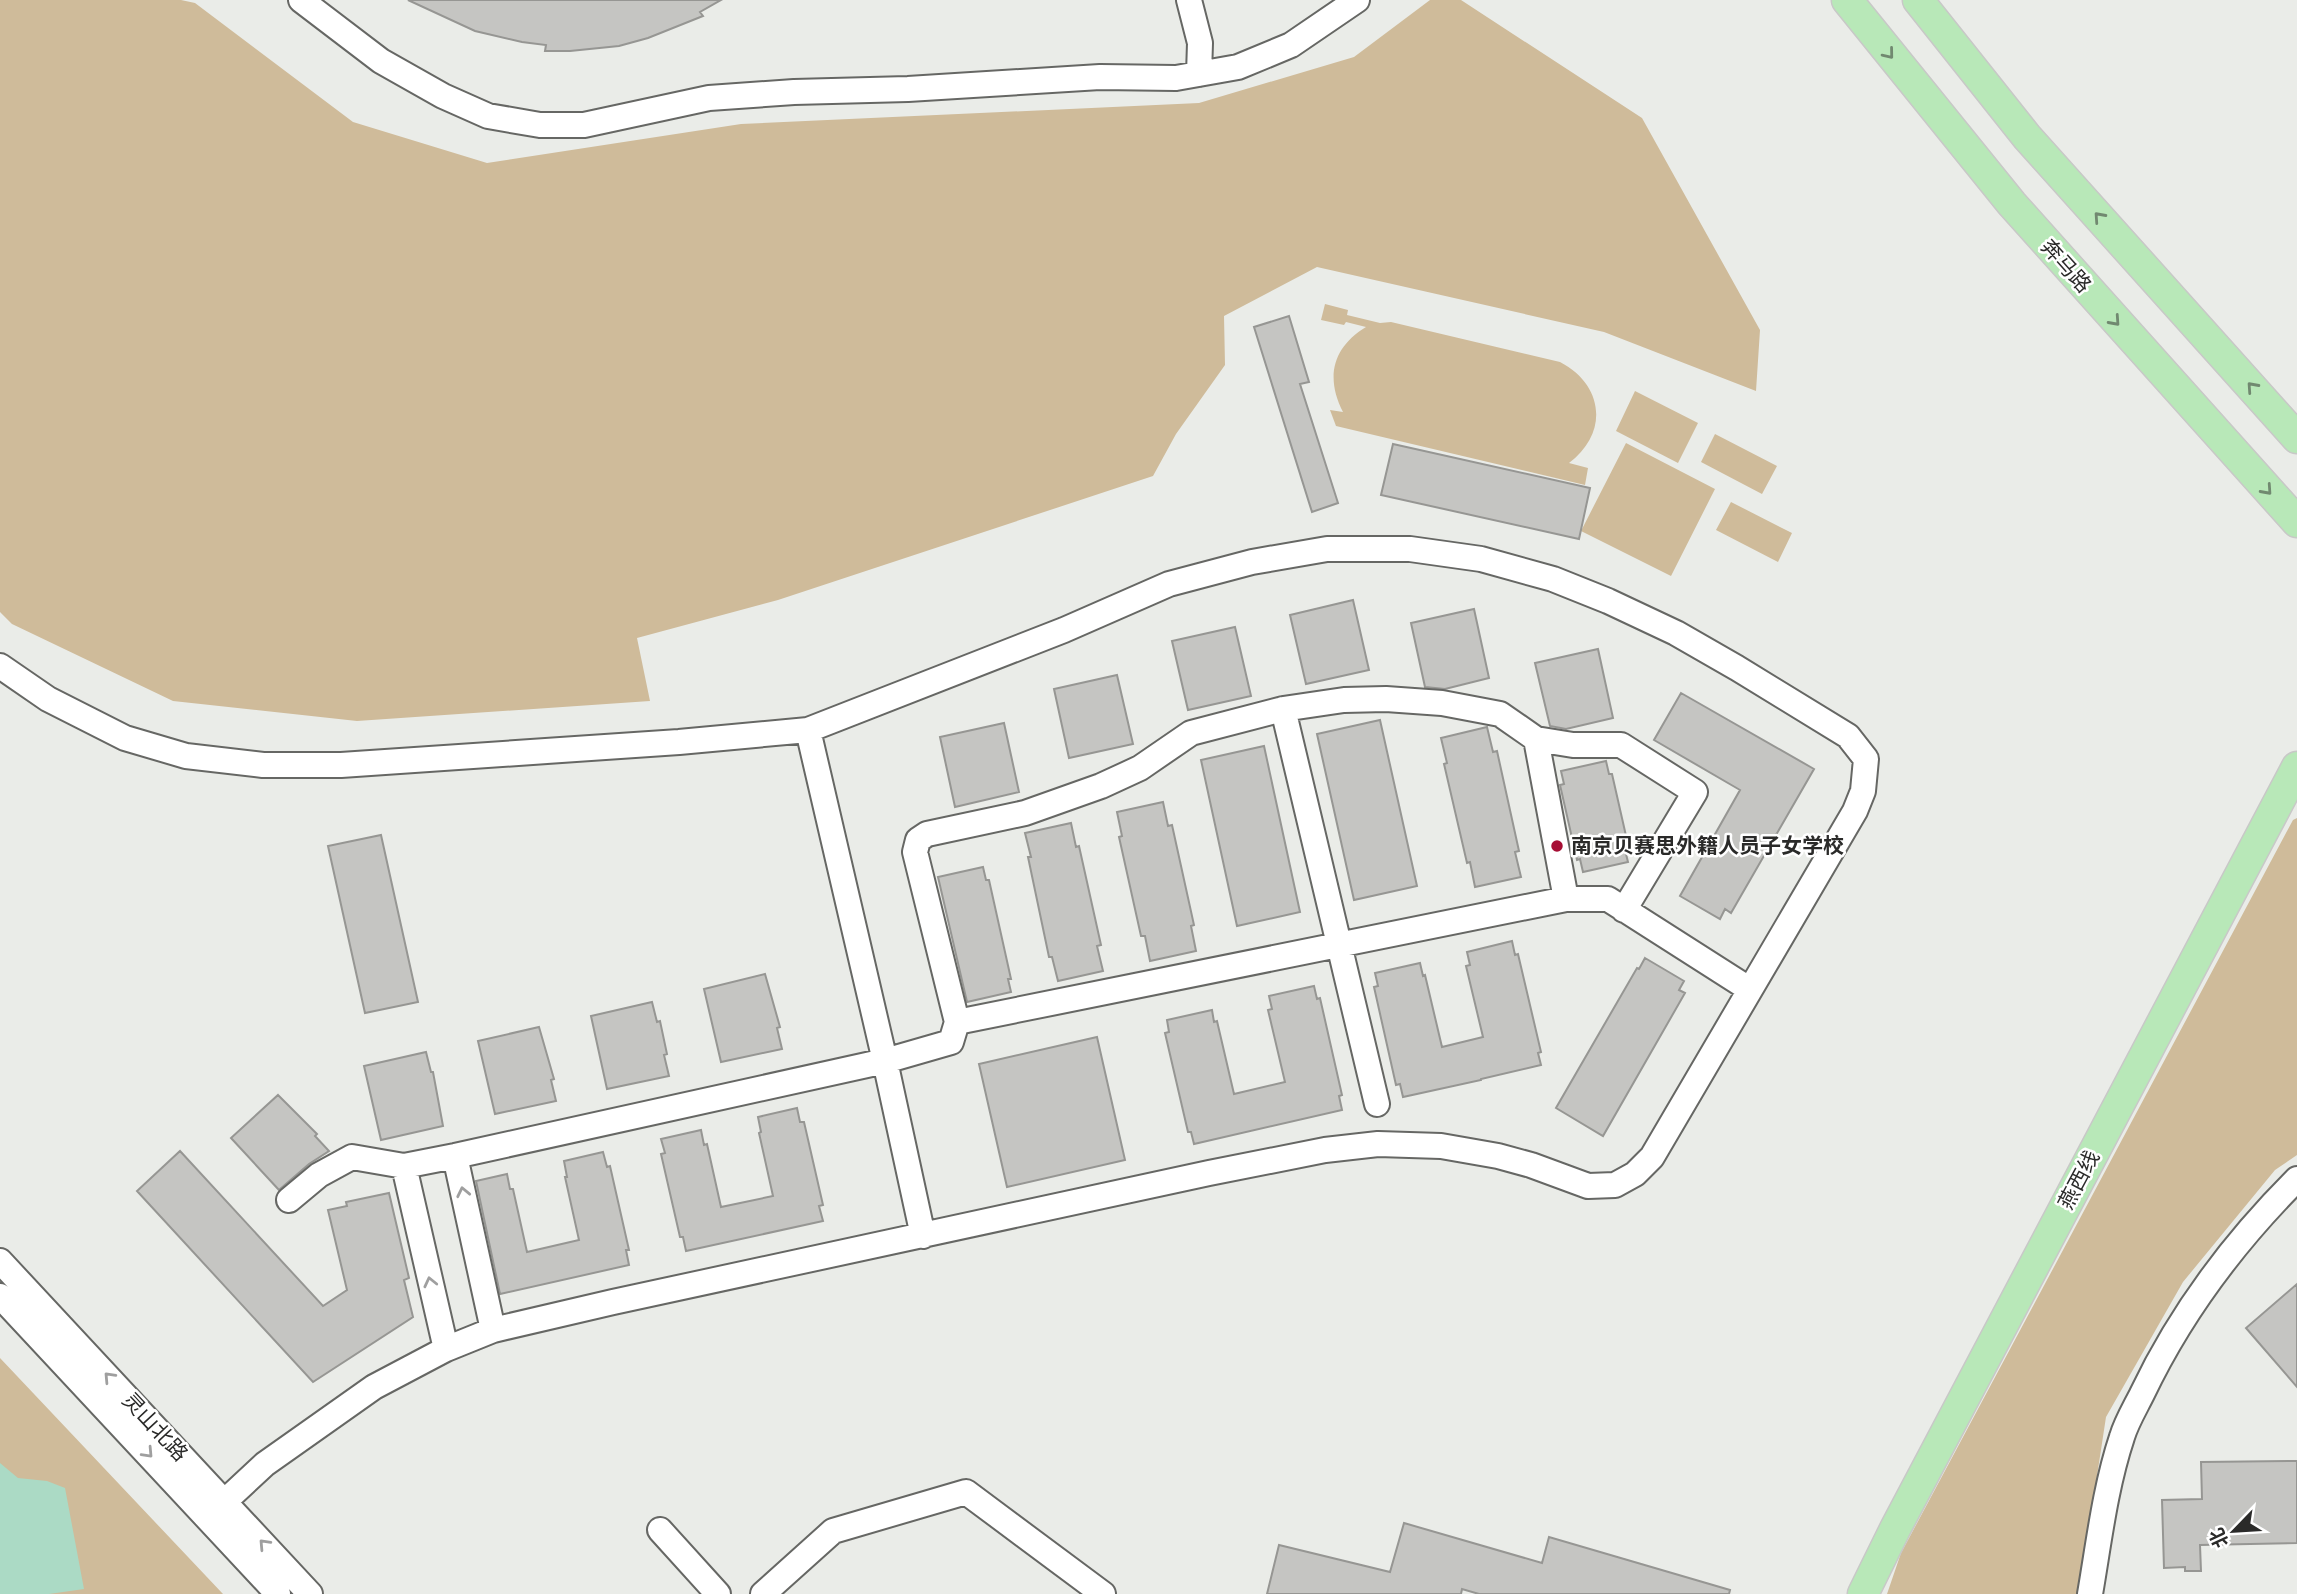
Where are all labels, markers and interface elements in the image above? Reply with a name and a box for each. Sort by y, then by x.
one-way arrow [1881,45,1893,58]
one-way arrow [2095,213,2108,226]
street label: 奔马路 [2035,234,2097,298]
one-way arrow [2107,312,2119,325]
one-way arrow [2247,382,2260,395]
one-way arrow [2259,482,2272,495]
place label: 南京贝赛思外籍人员子女学校 [1571,833,1844,859]
marker: 南京贝赛思外籍人员子女学校 [1549,838,1565,854]
street label: 燕西线 [2053,1146,2105,1214]
one-way arrow [457,1186,471,1198]
one-way arrow [424,1276,439,1288]
one-way arrow [105,1373,117,1386]
street label: 灵山北路 [117,1387,193,1467]
one-way arrow [139,1445,152,1458]
north arrow [2199,1496,2269,1566]
text: 北 [2205,1524,2233,1551]
one-way arrow [260,1539,272,1552]

